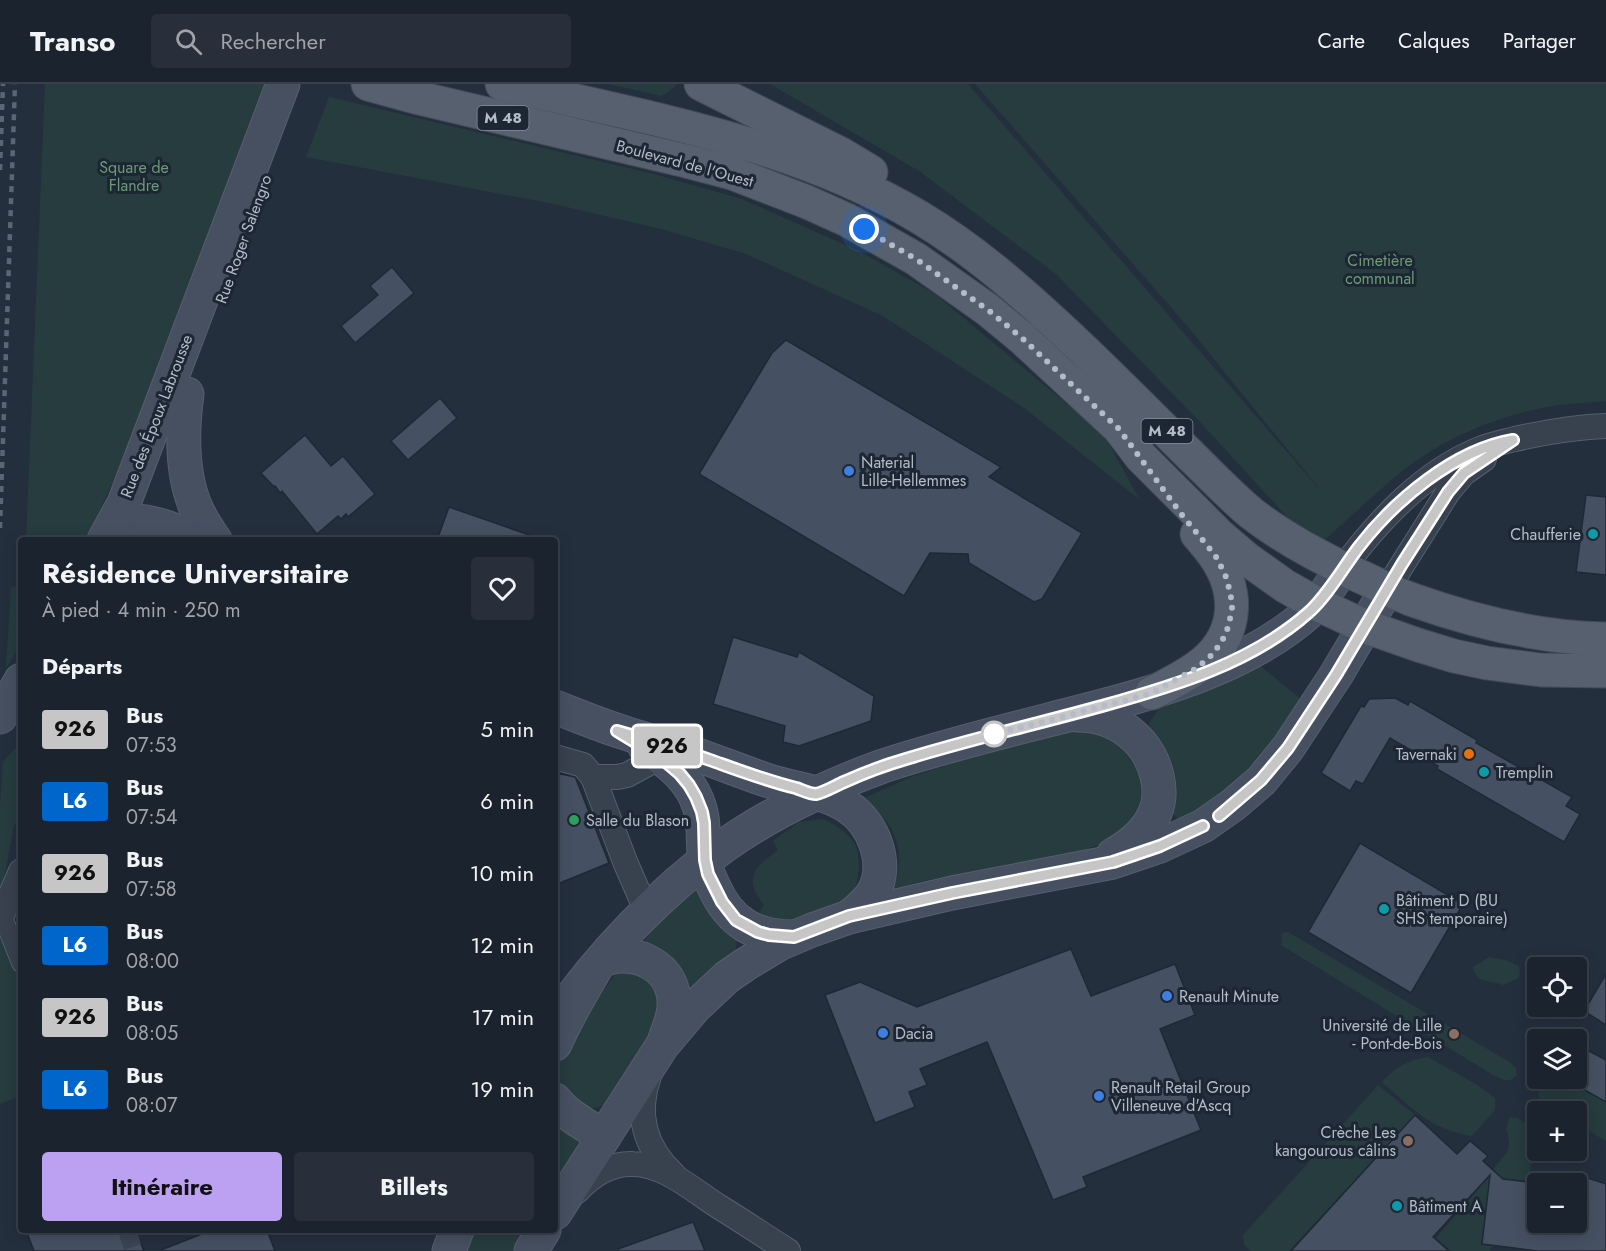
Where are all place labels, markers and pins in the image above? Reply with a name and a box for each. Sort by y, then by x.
place label: Naterial Lille-Hellemmes [861,451,966,492]
marker: Naterial Lille-Hellemmes [842,464,856,478]
place label: Chaufferie [1510,523,1581,546]
marker: Chaufferie [1586,527,1600,541]
unlabelled marker [981,721,1007,747]
place label: Tavernaki [1396,743,1457,766]
marker: Tavernaki [1462,747,1476,761]
place label: Tremplin [1496,761,1554,784]
marker: Tremplin [1477,765,1491,779]
place label: Salle du Blason [586,809,689,832]
marker: Salle du Blason [567,813,581,827]
place label: Bâtiment D (BU SHS temporaire) [1396,889,1508,930]
marker: Bâtiment D (BU SHS temporaire) [1377,902,1391,916]
place label: Renault Minute [1179,985,1279,1008]
marker: Renault Minute [1160,989,1174,1003]
place label: Université de Lille - Pont-de-Bois [1322,1014,1442,1055]
place label: Dacia [895,1022,933,1045]
marker: Dacia [876,1026,890,1040]
marker: Université de Lille - Pont-de-Bois [1447,1027,1461,1041]
place label: Renault Retail Group Villeneuve d'Ascq [1111,1076,1250,1117]
marker: Renault Retail Group Villeneuve d'Ascq [1092,1089,1106,1103]
place label: Crèche Les kangourous câlins [1275,1121,1396,1162]
marker: Crèche Les kangourous câlins [1401,1134,1415,1148]
place label: Bâtiment A [1409,1195,1482,1218]
marker: Bâtiment A [1390,1199,1404,1213]

